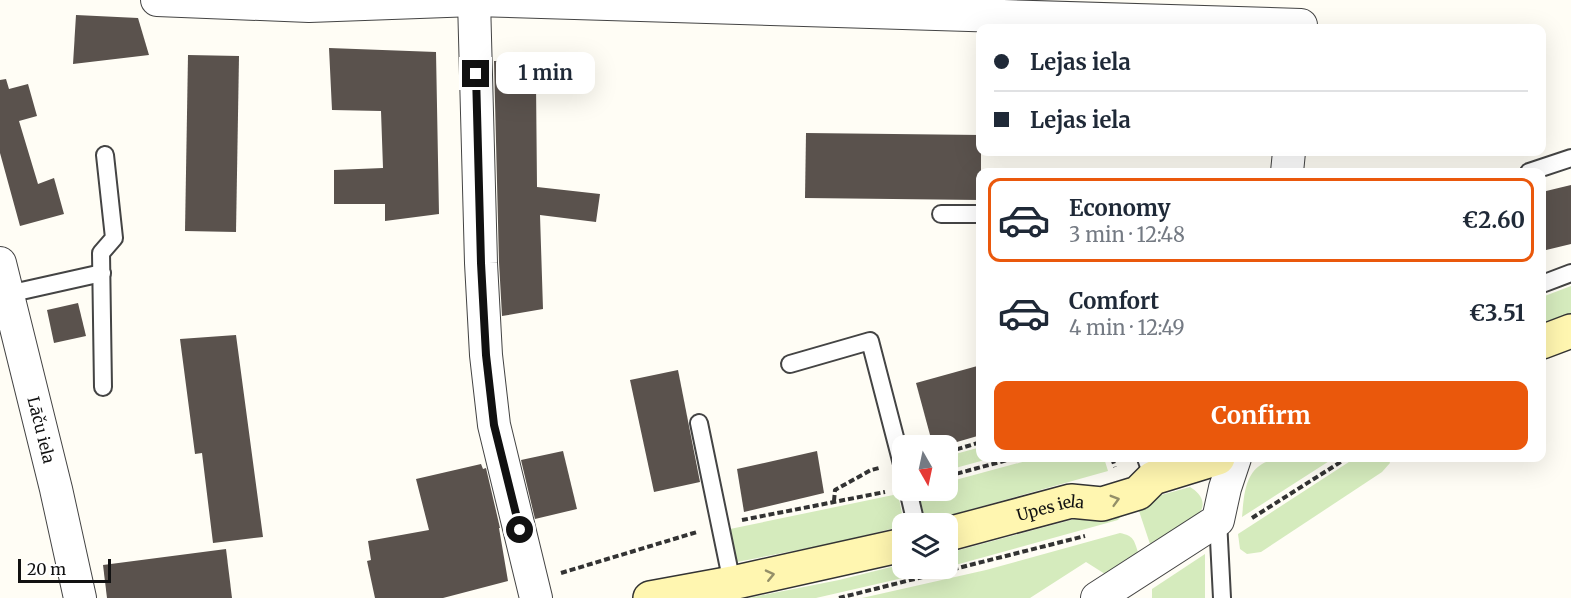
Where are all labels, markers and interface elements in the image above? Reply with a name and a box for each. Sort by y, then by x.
text: Lejas iela [1030,48,1131,76]
callout: 1 min [497,53,596,95]
route end [462,60,489,87]
text: 1 min [518,60,573,85]
text: Lejas iela [1030,106,1131,134]
icon: car [997,193,1051,247]
text: Economy [1069,194,1170,222]
text: €2.60 [1462,206,1525,234]
text: 3 min · 12:48 [1069,222,1185,247]
icon: car [997,286,1051,340]
text: Comfort [1069,287,1159,315]
text: €3.51 [1469,299,1525,327]
text: 4 min · 12:49 [1069,315,1185,340]
button: Confirm [994,381,1528,450]
street label: Lāču iela [23,395,59,466]
north arrow [892,435,958,501]
map controls [892,435,958,579]
street label: Upes iela [1014,491,1085,525]
one-way arrow [1109,495,1120,507]
button: layers [892,513,958,579]
route start [506,516,533,543]
scale bar [18,556,111,584]
text: 20 m [27,559,66,579]
one-way arrow [764,569,774,582]

